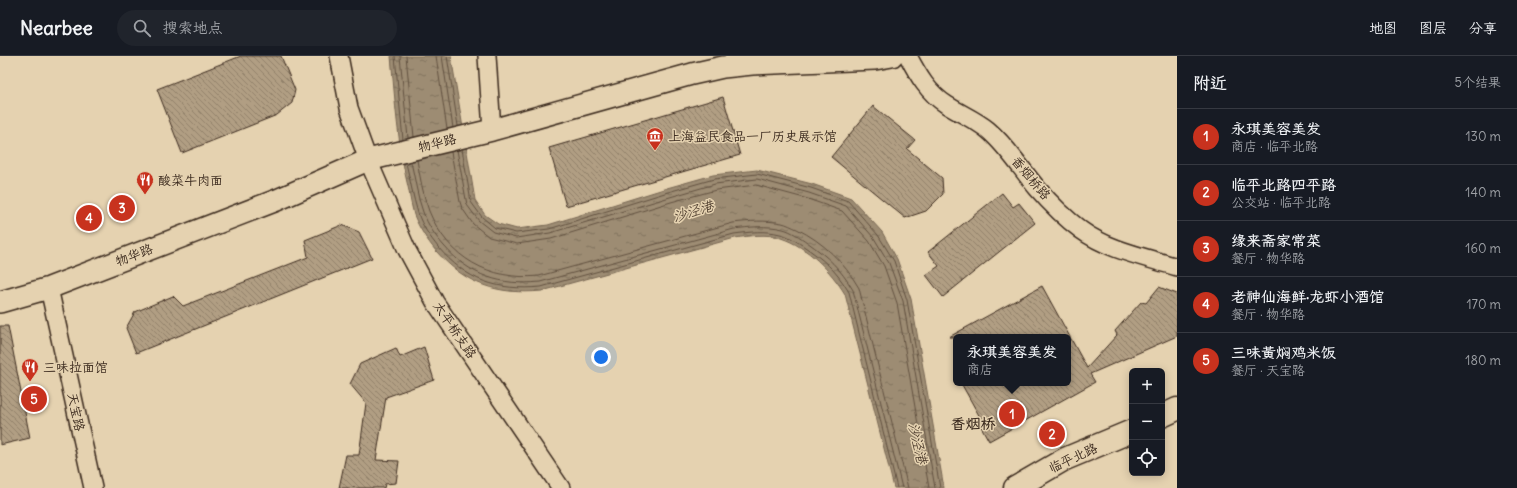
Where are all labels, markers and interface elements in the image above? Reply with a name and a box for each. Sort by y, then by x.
search box [117,10,397,46]
text: Nearbee [20,16,93,40]
icon: search [131,17,153,39]
text: 搜索地点 [163,18,223,37]
text: 地图 [1369,19,1397,37]
text: 图层 [1419,19,1447,37]
text: 分享 [1469,19,1497,37]
text: 附近 [1193,72,1227,94]
text: 5个结果 [1455,74,1501,91]
text: 永琪美容美发 [1231,119,1321,138]
museum icon: 上海益民食品一厂历史展示馆 [645,126,665,151]
place label: 上海益民食品一厂历史展示馆 [668,128,837,145]
text: 1 [1203,128,1209,145]
text: 130 m [1465,128,1501,145]
street label: 物华路 [416,130,458,156]
text: 商店 · 临平北路 [1231,138,1318,155]
street label: 香烟桥路 [1008,153,1054,203]
restaurant icon: 酸菜牛肉面 [135,170,155,195]
place label: 酸菜牛肉面 [158,172,223,189]
text: 临平北路四平路 [1231,175,1336,194]
text: 2 [1202,184,1210,201]
text: 140 m [1465,184,1501,201]
pin: 3 [109,193,135,223]
text: 公交站 · 临平北路 [1231,194,1331,211]
water label: 沙泾港 [670,196,718,226]
pin: 4 [76,203,102,233]
text: 缘来斋家常菜 [1231,231,1321,250]
street label: 物华路 [113,240,155,270]
text: 3 [1202,240,1210,257]
text: 160 m [1465,240,1501,257]
text: 餐厅 · 物华路 [1231,250,1305,267]
text: 老神仙海鲜·龙虾小酒馆 [1231,287,1384,306]
text: 4 [1202,296,1210,313]
text: 170 m [1466,296,1501,313]
street label: 太平桥支路 [430,298,480,362]
text: 餐厅 · 物华路 [1231,306,1305,323]
popup [953,334,1071,386]
text: 永琪美容美发 [967,342,1057,361]
text: 三味黄焖鸡米饭 [1231,343,1336,362]
your location [591,347,611,367]
text: 5 [1202,352,1210,369]
text: 180 m [1465,352,1501,369]
restaurant icon: 三味拉面馆 [20,357,40,382]
place label: 三味拉面馆 [43,359,108,376]
text: 商店 [967,361,993,378]
text: 餐厅 · 天宝路 [1231,362,1305,379]
map controls [1129,368,1165,476]
button: + [1129,368,1165,404]
pin: 5 [21,384,47,414]
street label: 天宝路 [64,391,88,433]
pin: 1 [999,399,1025,429]
button: − [1129,404,1165,440]
district label: 香烟桥 [950,414,996,433]
pin: 2 [1039,419,1065,449]
water label: 沙泾港 [905,421,932,467]
street label: 临平北路 [1046,439,1100,477]
button: locate [1129,440,1165,476]

